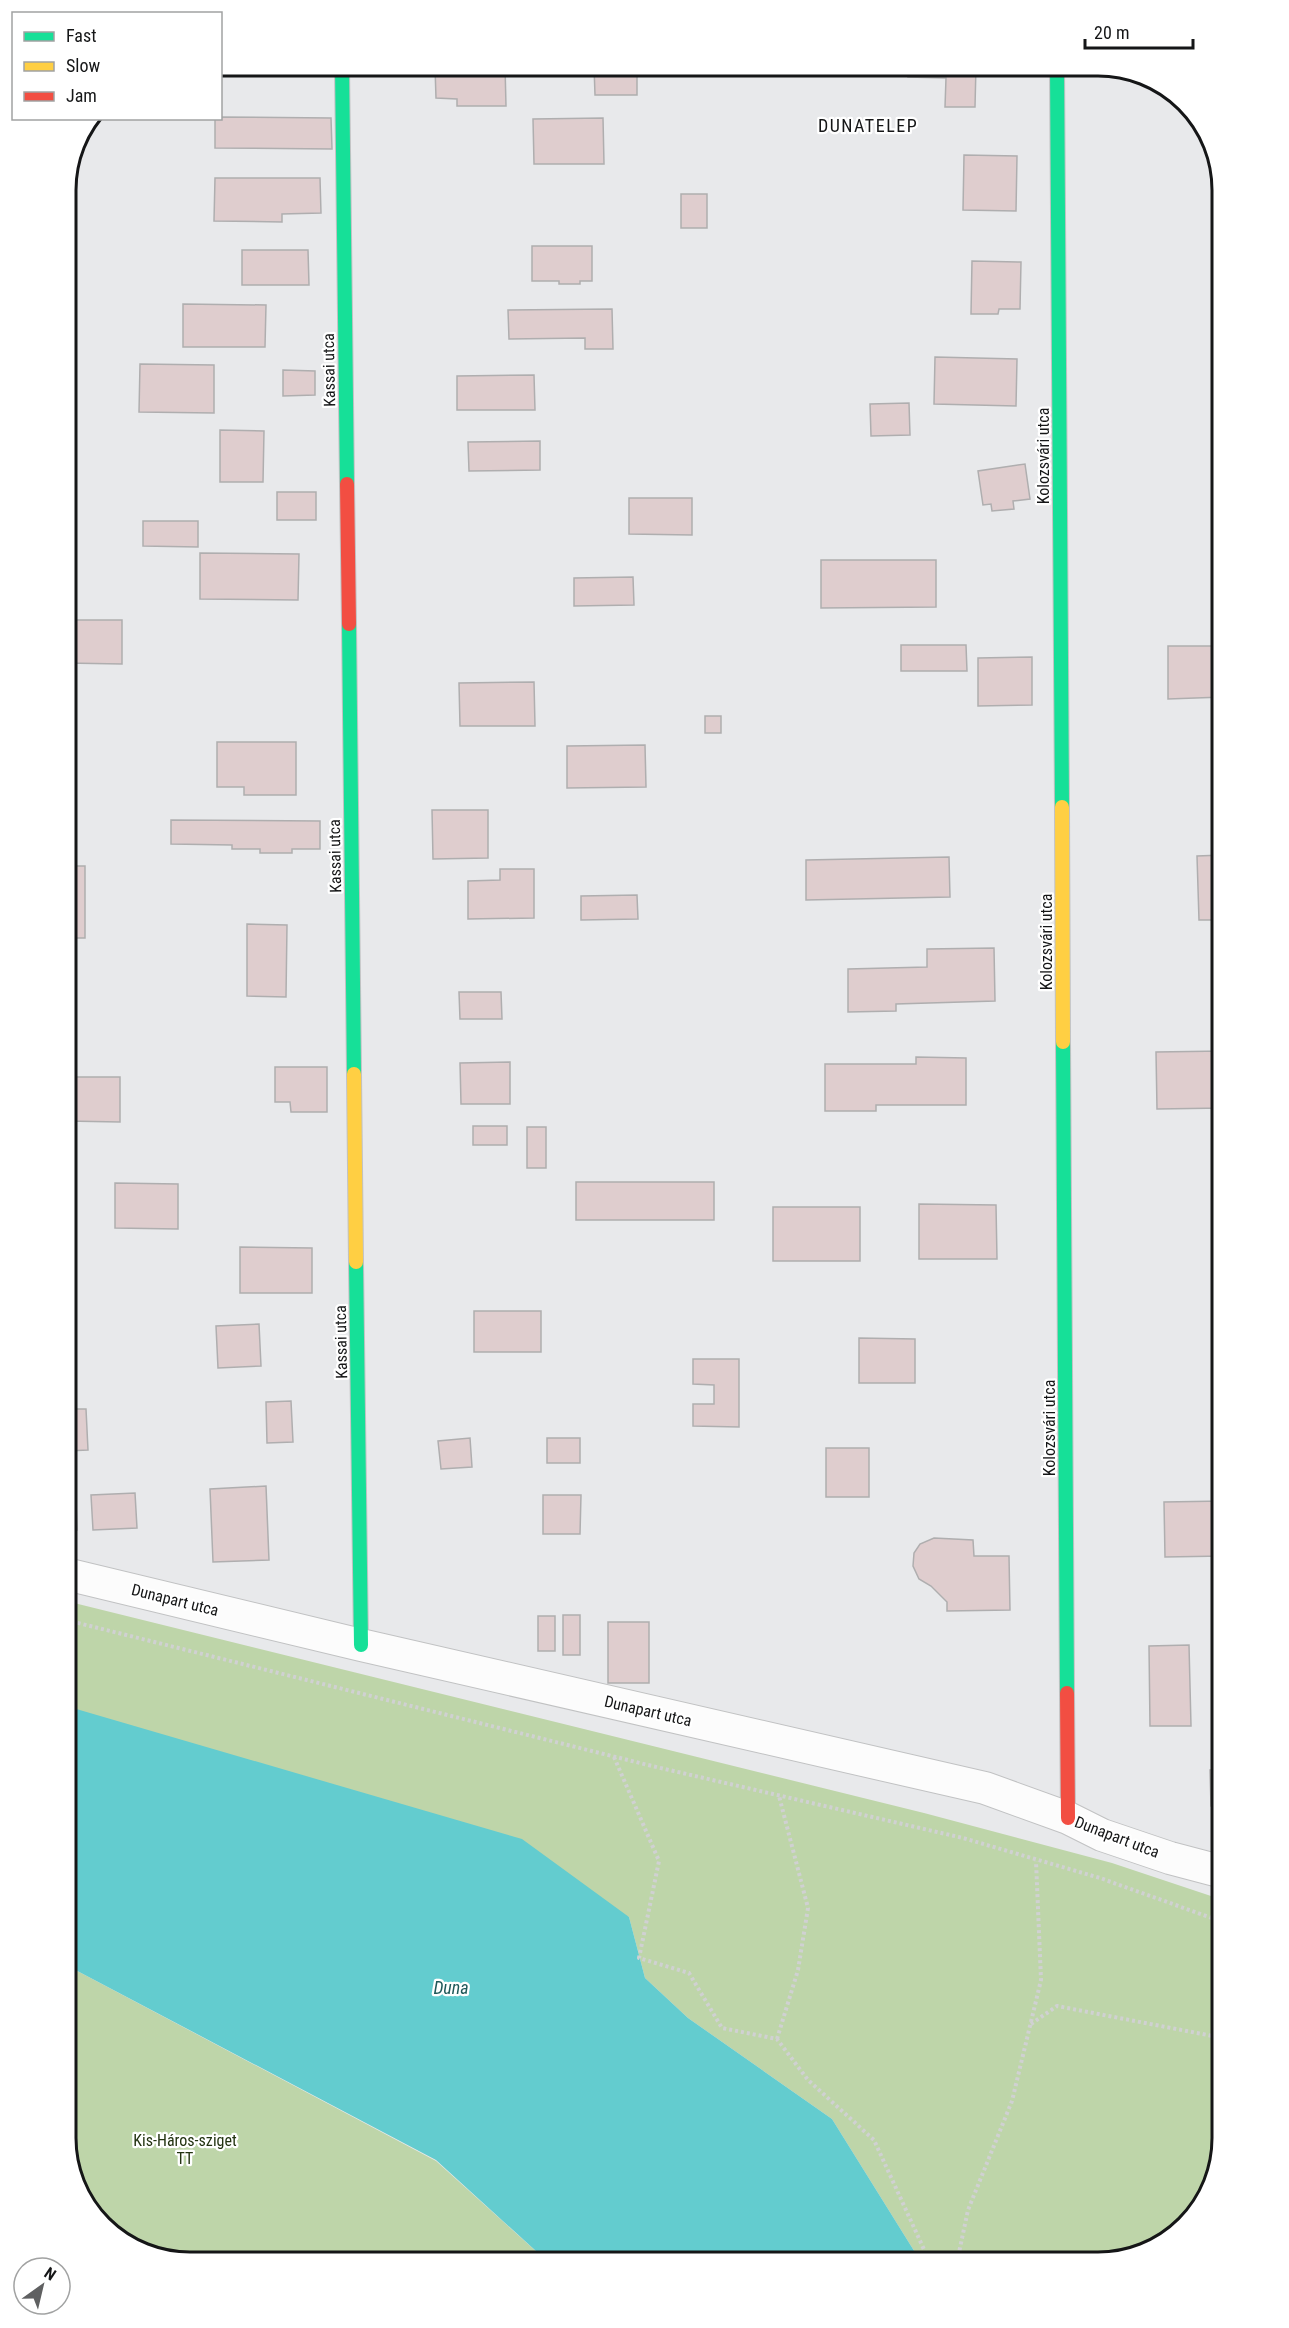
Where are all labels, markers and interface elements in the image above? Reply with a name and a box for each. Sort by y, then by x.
legend [12,12,222,120]
scale bar [1085,12,1193,50]
text: 20 m [1094,22,1129,43]
text: Fast [66,25,97,46]
text: Slow [66,55,101,76]
text: Jam [66,85,97,106]
district label: DUNATELEP [818,115,918,136]
street label: Kassai utca [319,333,339,407]
street label: Kolozsvári utca [1034,408,1053,504]
street label: Kassai utca [325,819,345,893]
street label: Kolozsvári utca [1037,894,1056,990]
street label: Kassai utca [331,1305,351,1379]
street label: Kolozsvári utca [1040,1380,1059,1476]
street label: Dunapart utca [130,1580,220,1620]
street label: Dunapart utca [602,1692,694,1730]
street label: Dunapart utca [1072,1812,1162,1862]
water label: Duna [433,1977,469,1998]
park label: Kis-Háros-sziget TT [133,2131,237,2168]
north arrow [12,2256,72,2316]
text: N [41,2263,59,2285]

